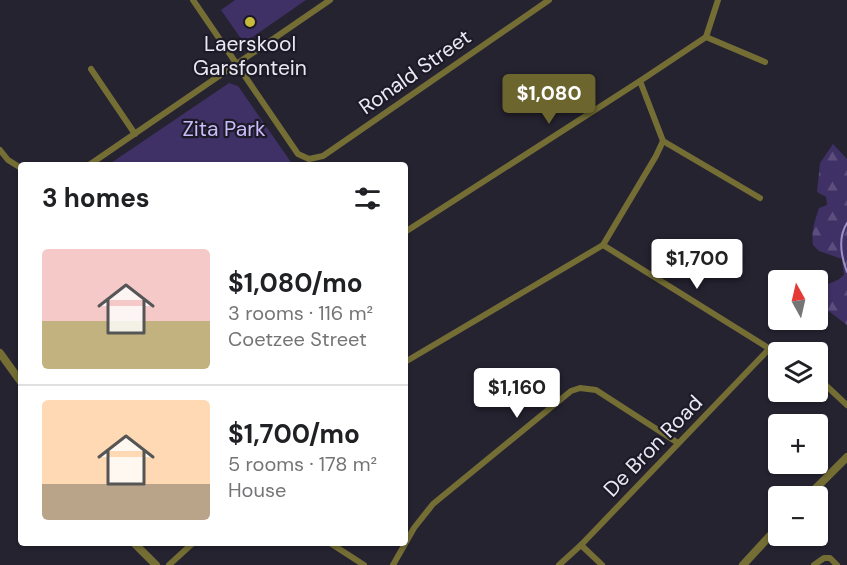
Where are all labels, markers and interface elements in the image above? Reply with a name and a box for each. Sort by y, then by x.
marker: Laerskool Garsfontein [243,15,257,29]
street label: Ronald Street [353,23,477,121]
place label: Laerskool Garsfontein [193,30,307,82]
pin: $1,080 [500,74,598,125]
text: $1,080 [516,80,582,106]
park label: Zita Park [182,115,266,143]
text: 3 homes [42,181,150,215]
icon: filters [351,182,384,215]
pin: $1,700 [648,239,746,290]
text: $1,700 [665,245,729,271]
text: $1,080/mo [228,266,363,300]
north arrow [768,270,828,330]
map controls [768,270,828,546]
icon: home [90,273,162,345]
text: 3 rooms · 116 m² [228,300,373,326]
text: Coetzee Street [228,326,367,352]
button: layers [768,342,828,402]
pin: $1,160 [468,368,566,419]
text: $1,160 [488,374,546,400]
street label: De Bron Road [597,389,709,503]
button: + [768,414,828,474]
text: $1,700/mo [228,417,360,451]
icon: home [90,424,162,496]
text: 5 rooms · 178 m² [228,451,377,477]
text: House [228,477,286,503]
button: − [768,486,828,546]

